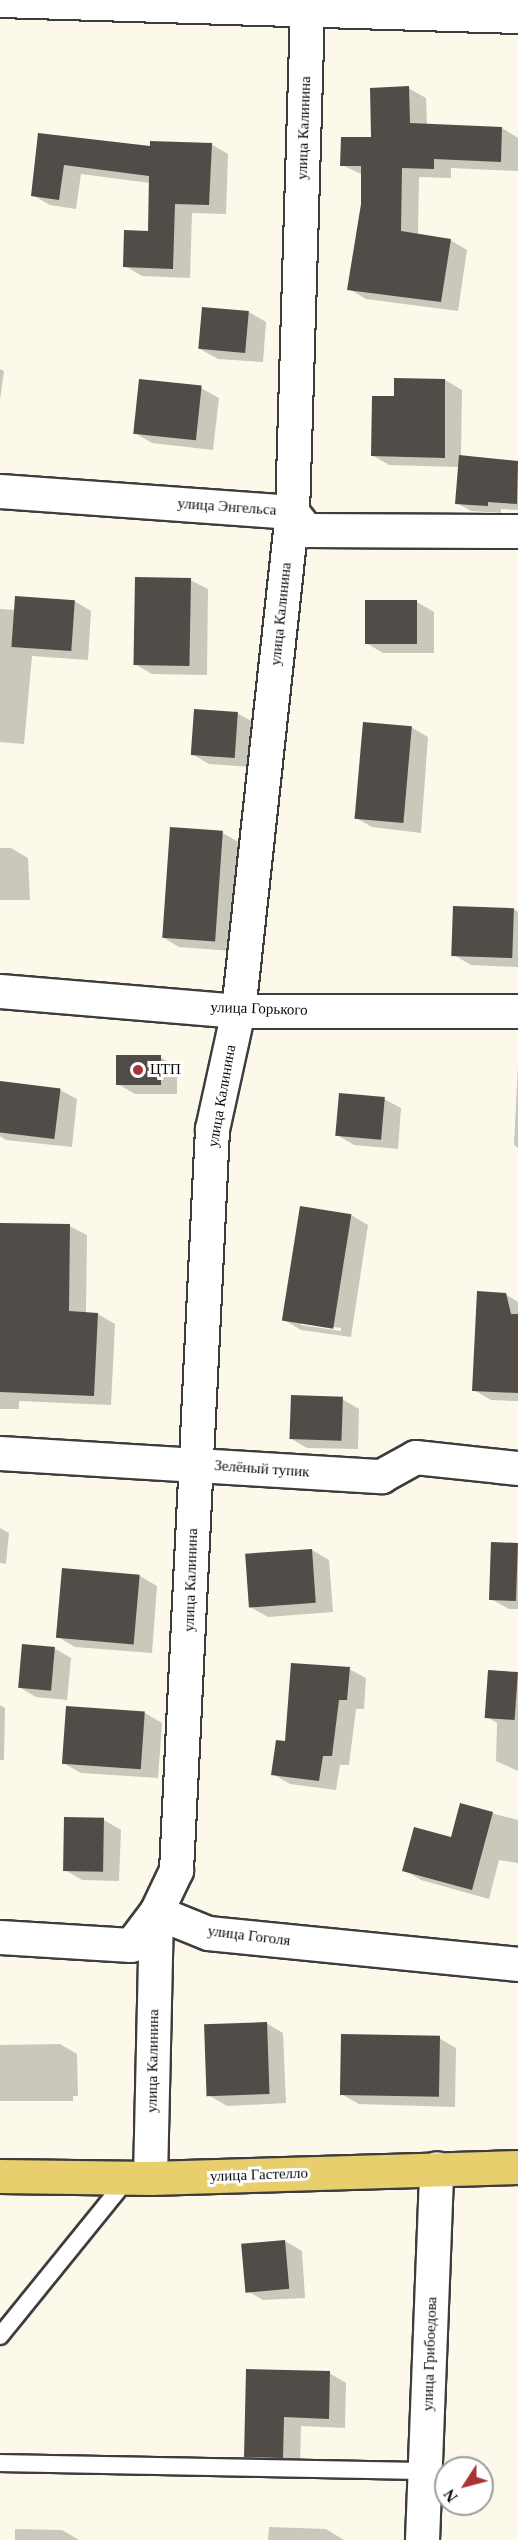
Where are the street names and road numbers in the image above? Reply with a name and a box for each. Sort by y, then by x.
street label: улица Калинина [293,76,315,180]
street label: улица Энгельса [177,495,277,519]
street label: улица Калинина [267,562,295,666]
street label: улица Горького [210,998,308,1020]
street label: улица Калинина [204,1043,240,1149]
street label: Зелёный тупик [214,1457,310,1481]
street label: улица Калинина [180,1528,202,1632]
street label: улица Гоголя [207,1922,291,1950]
street label: улица Калинина [143,2009,163,2113]
street label: улица Гастелло [210,2164,308,2186]
street label: улица Грибоедова [419,2296,441,2412]

